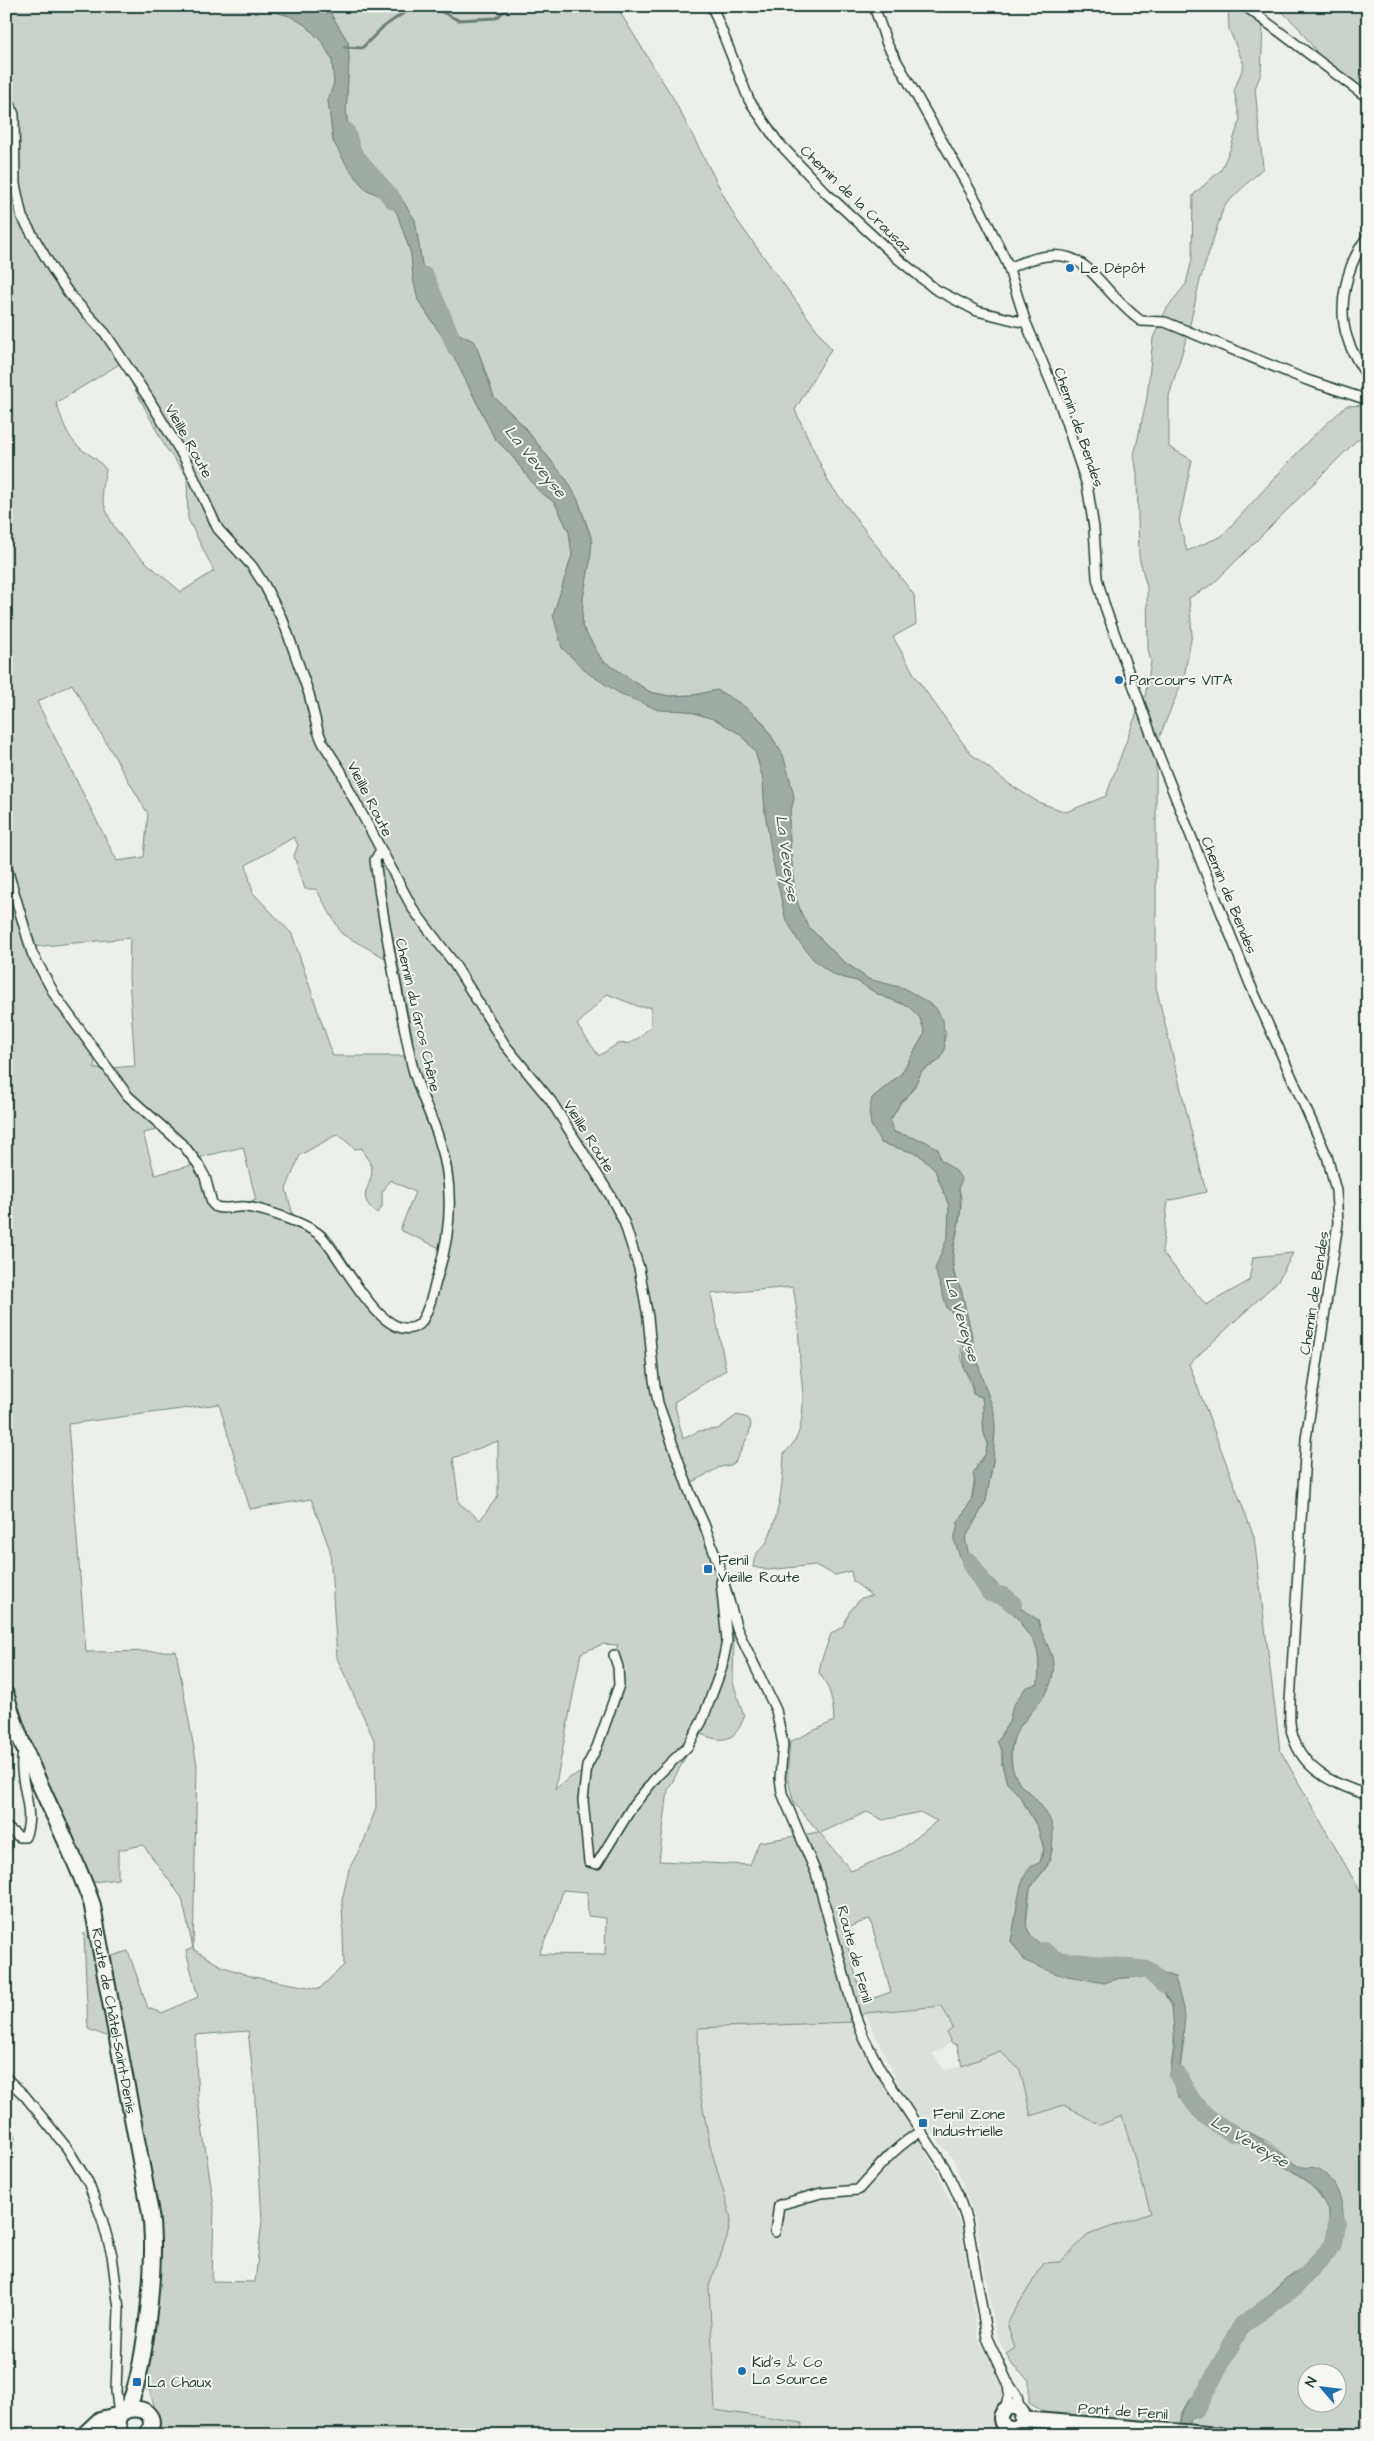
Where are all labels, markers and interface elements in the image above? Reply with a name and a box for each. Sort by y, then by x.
street label: Chemin de la Crausaz [795,140,917,259]
place label: Le Dépôt [1080,258,1145,279]
marker: Le Dépôt [1064,262,1076,274]
street label: Chemin de Bendes [1048,365,1109,490]
street label: Vieille Route [160,400,218,482]
water label: La Veveyse [499,421,572,504]
place label: Parcours VITA [1129,670,1233,691]
marker: Parcours VITA [1113,674,1125,686]
street label: Vieille Route [342,758,397,840]
water label: La Veveyse [769,814,804,904]
street label: Chemin de Bendes [1195,833,1262,958]
street label: Chemin du Gros Chêne [390,936,445,1094]
street label: Vieille Route [558,1096,619,1177]
street label: Chemin de Bendes [1294,1229,1335,1356]
water label: La Veveyse [939,1275,985,1366]
place label: Fenil Vieille Route [718,1550,800,1588]
marker: Fenil Vieille Route [702,1563,714,1575]
street label: Route de Fenil [832,1903,878,2005]
street label: Route de Châtel-Saint-Denis [86,1926,142,2116]
place label: Fenil Zone Industrielle [933,2104,1005,2142]
water label: La Veveyse [1206,2111,1294,2175]
marker: Fenil Zone Industrielle [917,2117,929,2129]
place label: Kid's & Co La Source [752,2352,828,2390]
north arrow [1296,2364,1346,2414]
marker: Kid's & Co La Source [736,2365,748,2377]
place label: La Chaux [147,2372,212,2393]
text: N [1301,2374,1322,2391]
marker: La Chaux [131,2376,143,2388]
street label: Pont de Fenil [1077,2398,1169,2425]

